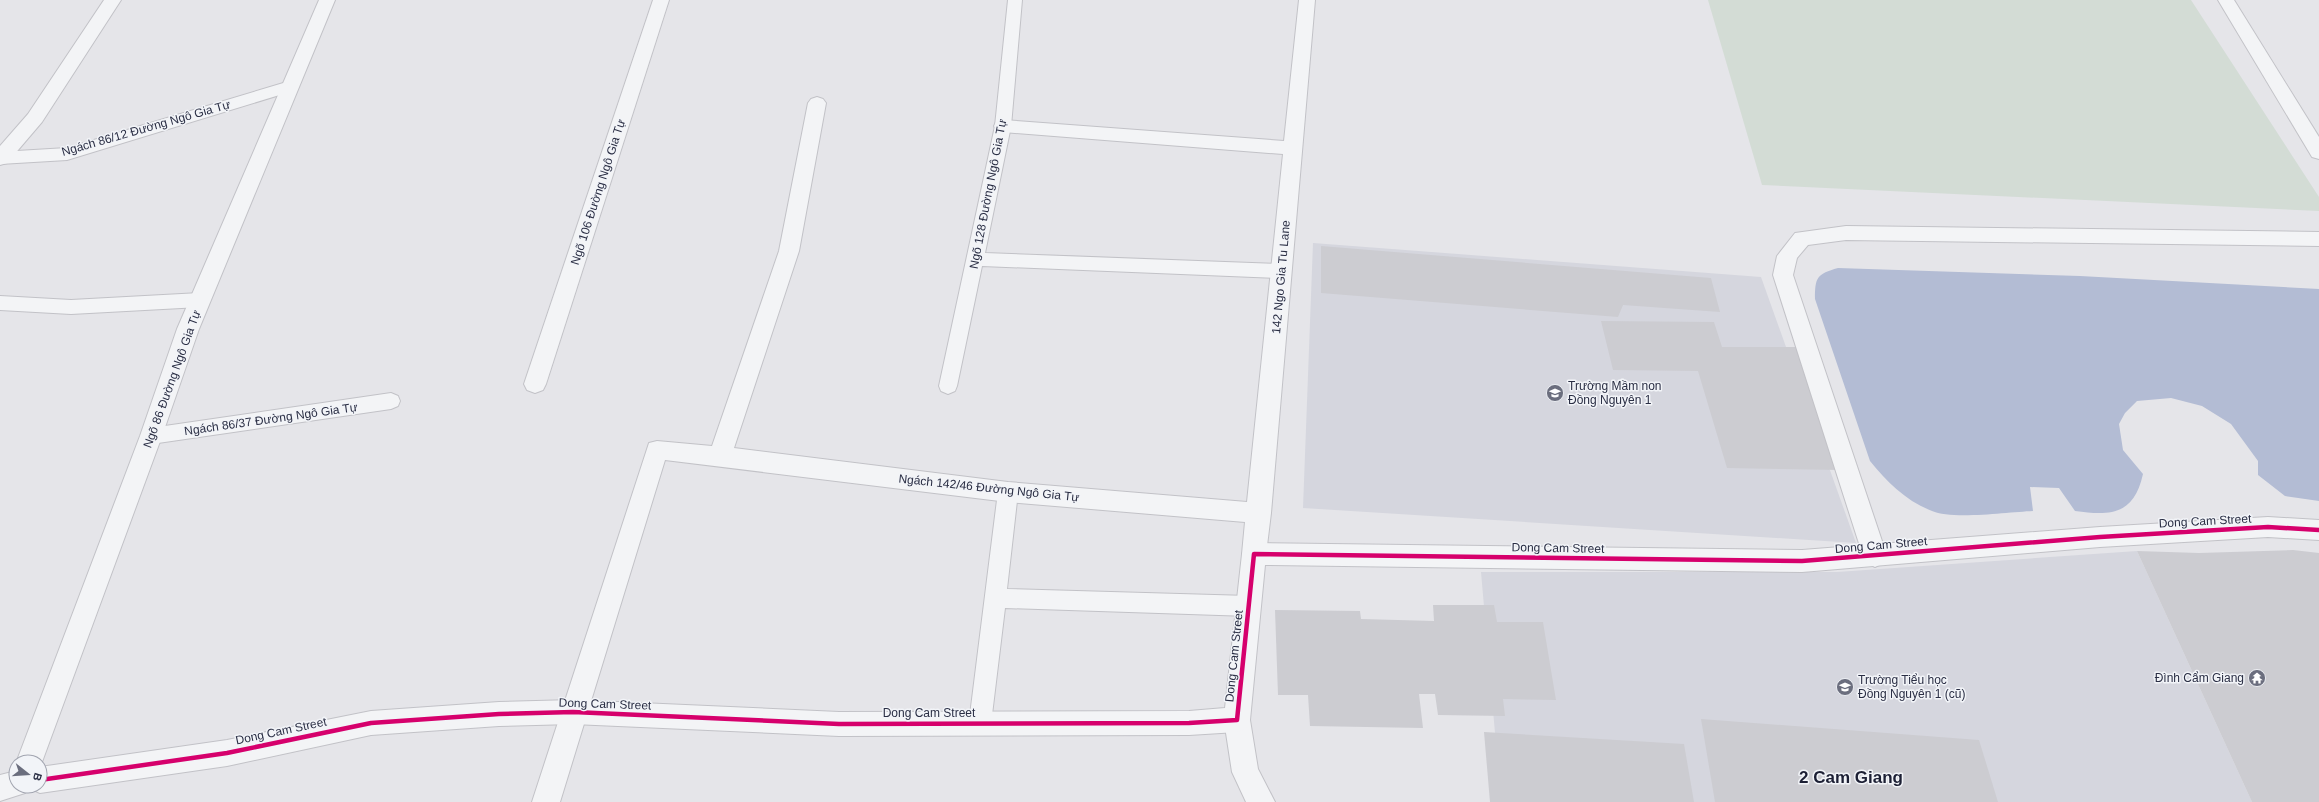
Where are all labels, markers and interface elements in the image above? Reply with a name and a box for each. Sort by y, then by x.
street label: Ngách 86/12 Đường Ngô Gia Tự [60,97,232,159]
street label: Ngõ 106 Đường Ngô Gia Tự [568,117,628,267]
street label: Ngõ 128 Đường Ngô Gia Tự [967,118,1009,270]
street label: 142 Ngo Gia Tu Lane [1269,219,1293,334]
street label: Ngõ 86 Đường Ngô Gia Tự [140,308,204,450]
place label: Trường Mầm non Đồng Nguyên 1 [1568,379,1662,407]
school or university icon: Trường Mầm non Đồng Nguyên 1 [1545,383,1565,403]
street label: Ngách 86/37 Đường Ngô Gia Tự [183,400,359,438]
street label: Ngách 142/46 Đường Ngô Gia Tự [898,472,1080,504]
street label: Dong Cam Street [2158,512,2252,530]
street label: Dong Cam Street [1834,534,1928,556]
street label: Dong Cam Street [1512,540,1605,556]
street label: Dong Cam Street [1222,609,1246,703]
temple icon: Đình Cẩm Giang [2247,668,2267,688]
place label: Đình Cẩm Giang [2155,671,2244,685]
place label: Trường Tiểu học Đồng Nguyên 1 (cũ) [1858,673,1965,701]
school or university icon: Trường Tiểu học Đồng Nguyên 1 (cũ) [1835,677,1855,697]
street label: Dong Cam Street [558,695,652,713]
street label: Dong Cam Street [883,706,976,720]
street label: Dong Cam Street [234,714,328,747]
north arrow [8,754,48,794]
district label: 2 Cam Giang [1799,768,1903,787]
text: B [31,771,44,783]

